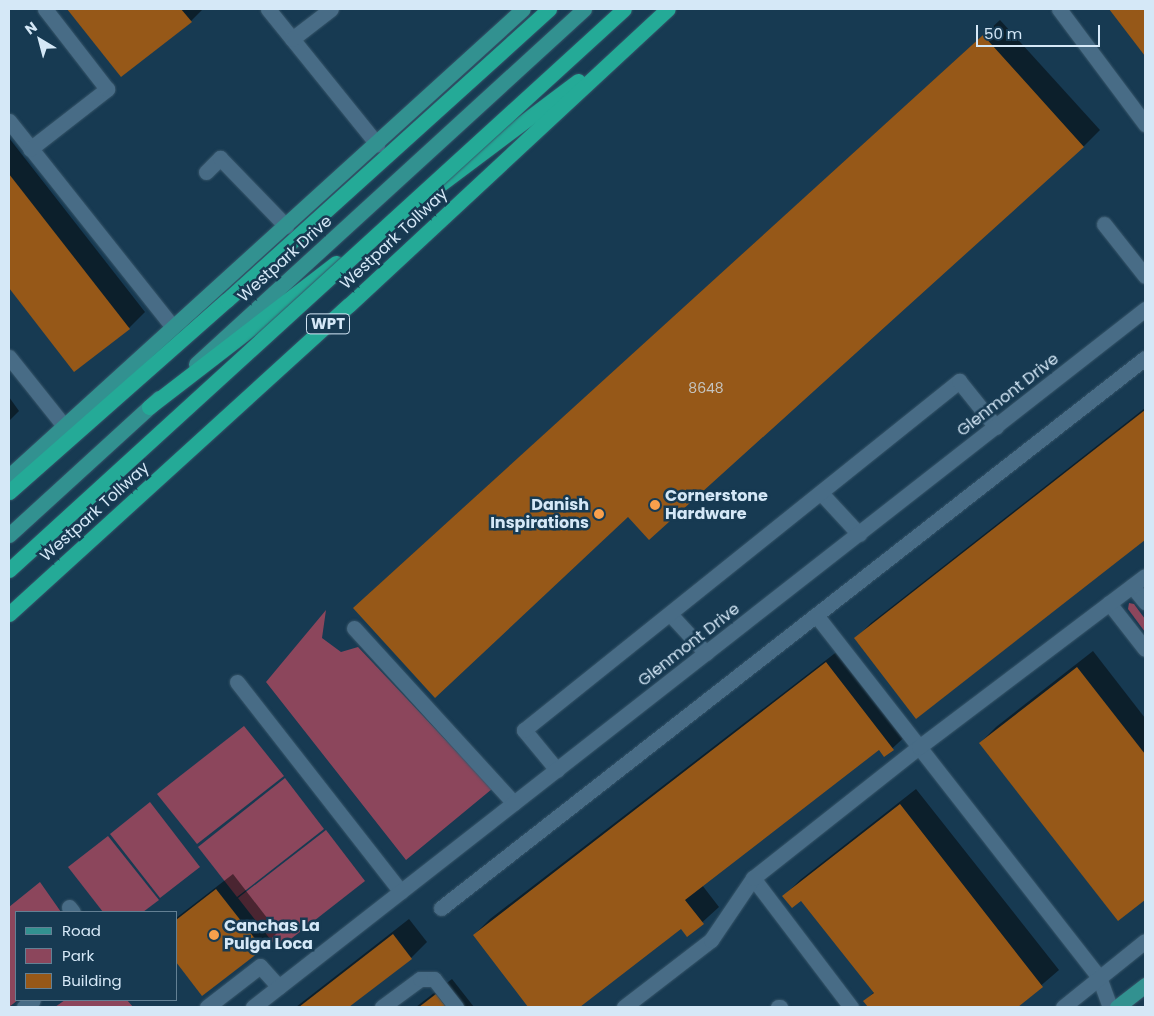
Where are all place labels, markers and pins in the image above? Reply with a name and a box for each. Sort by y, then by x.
place label: Cornerstone Hardware [665,486,768,524]
place label: Danish Inspirations [490,495,589,533]
marker: Cornerstone Hardware [649,499,661,511]
marker: Danish Inspirations [593,508,605,520]
place label: Canchas La Pulga Loca [224,916,320,954]
marker: Canchas La Pulga Loca [208,929,220,941]

